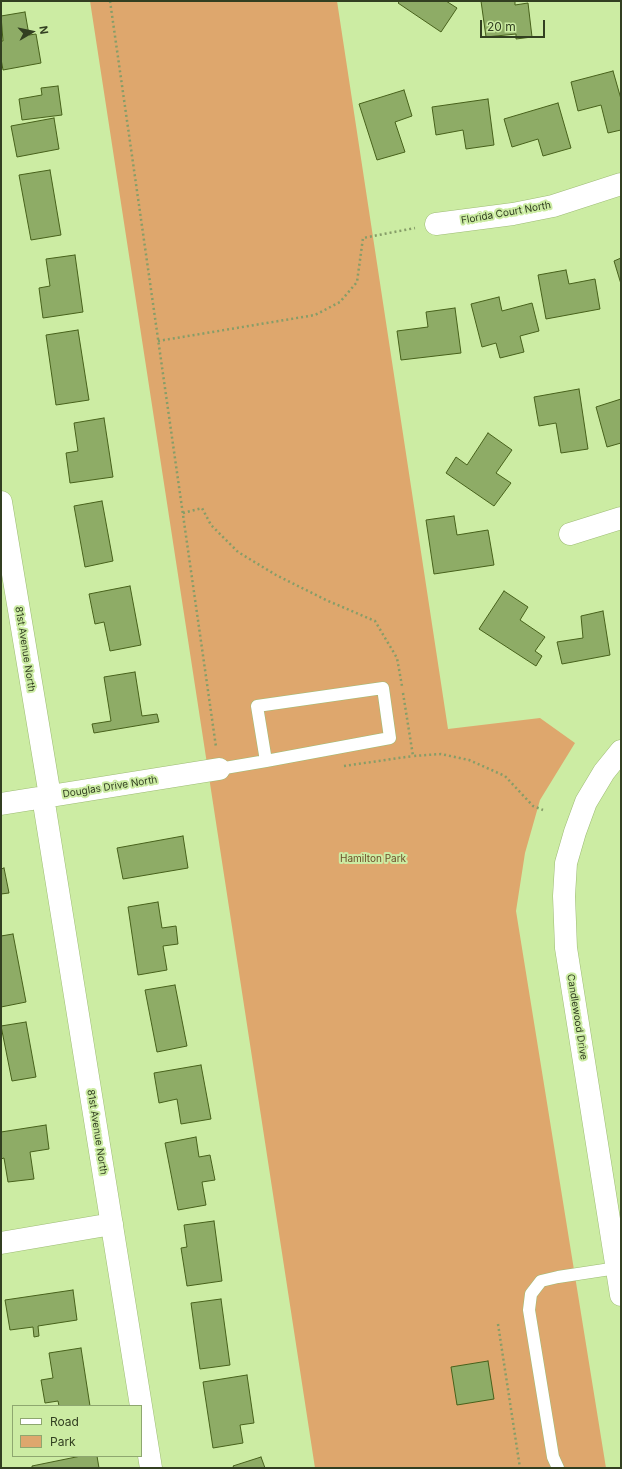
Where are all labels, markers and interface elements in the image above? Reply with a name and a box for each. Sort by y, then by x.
north arrow [12,12,52,52]
scale bar [482,12,547,38]
text: 20 m [487,19,516,34]
text: N [36,25,51,35]
street label: Florida Court North [460,199,552,227]
street label: 81st Avenue North [12,605,38,693]
street label: Douglas Drive North [62,774,158,800]
park label: Hamilton Park [340,853,406,865]
street label: Candlewood Drive [564,973,590,1061]
street label: 81st Avenue North [84,1088,110,1176]
legend [12,1405,142,1457]
text: Road [50,1414,79,1429]
text: Park [50,1434,76,1449]

